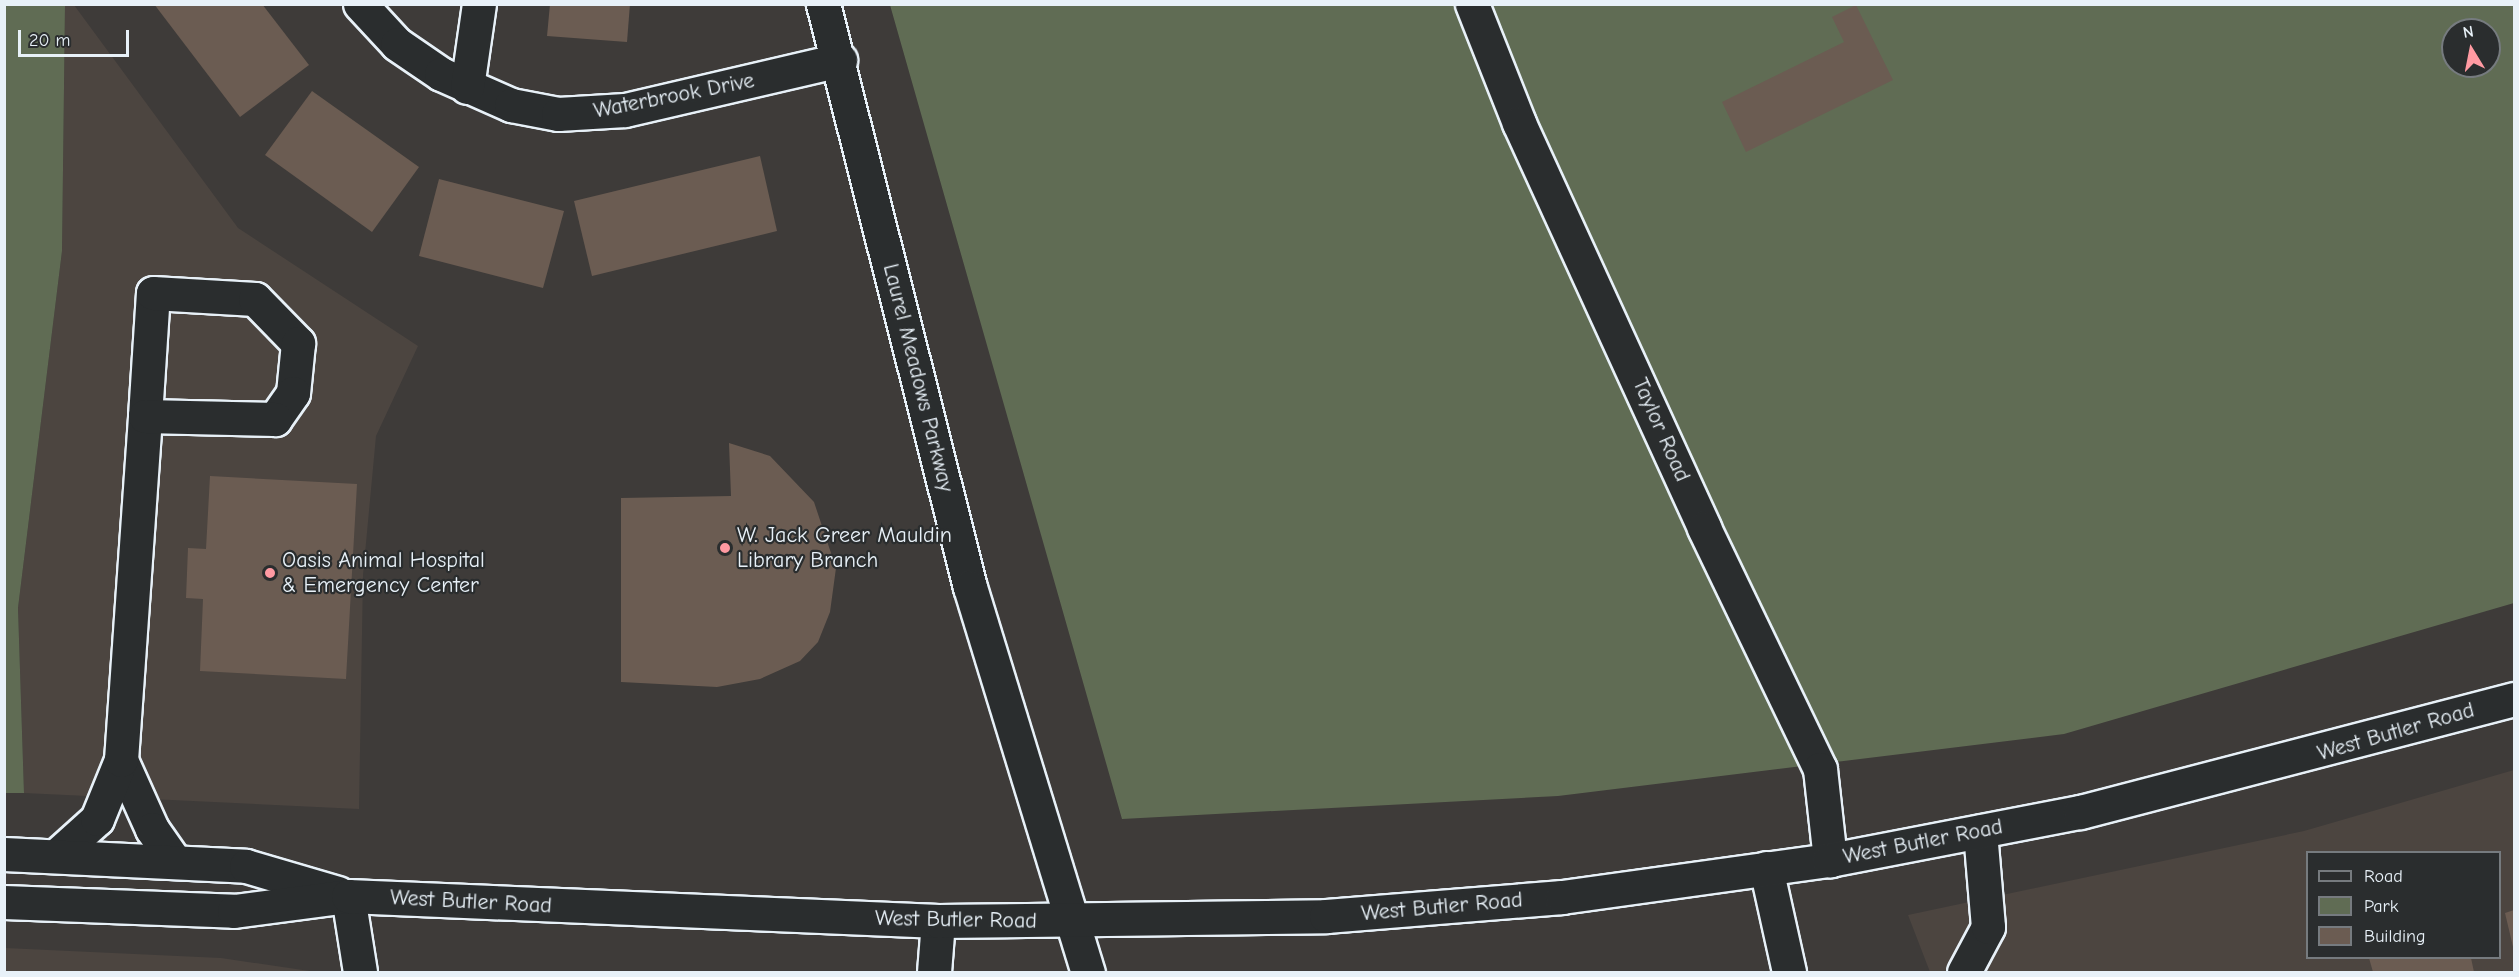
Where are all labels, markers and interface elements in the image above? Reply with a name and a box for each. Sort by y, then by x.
scale bar [21,18,132,56]
north arrow [2441,18,2501,78]
text: N [2462,22,2475,42]
text: 20 m [29,30,70,51]
street label: Waterbrook Drive [591,67,757,125]
street label: Laurel Meadows Parkway [877,261,959,495]
street label: Taylor Road [1626,374,1696,486]
place label: W. Jack Greer Mauldin Library Branch [737,522,952,574]
marker: W. Jack Greer Mauldin Library Branch [718,541,732,555]
place label: Oasis Animal Hospital & Emergency Center [282,547,485,598]
marker: Oasis Animal Hospital & Emergency Center [263,566,277,580]
street label: West Butler Road [2315,697,2477,767]
street label: West Butler Road [1841,814,2005,870]
legend [2306,851,2501,959]
text: Road [2364,866,2403,887]
street label: West Butler Road [389,885,553,919]
street label: West Butler Road [1360,887,1524,927]
text: Park [2364,896,2398,917]
street label: West Butler Road [875,905,1037,935]
text: Building [2364,926,2426,947]

